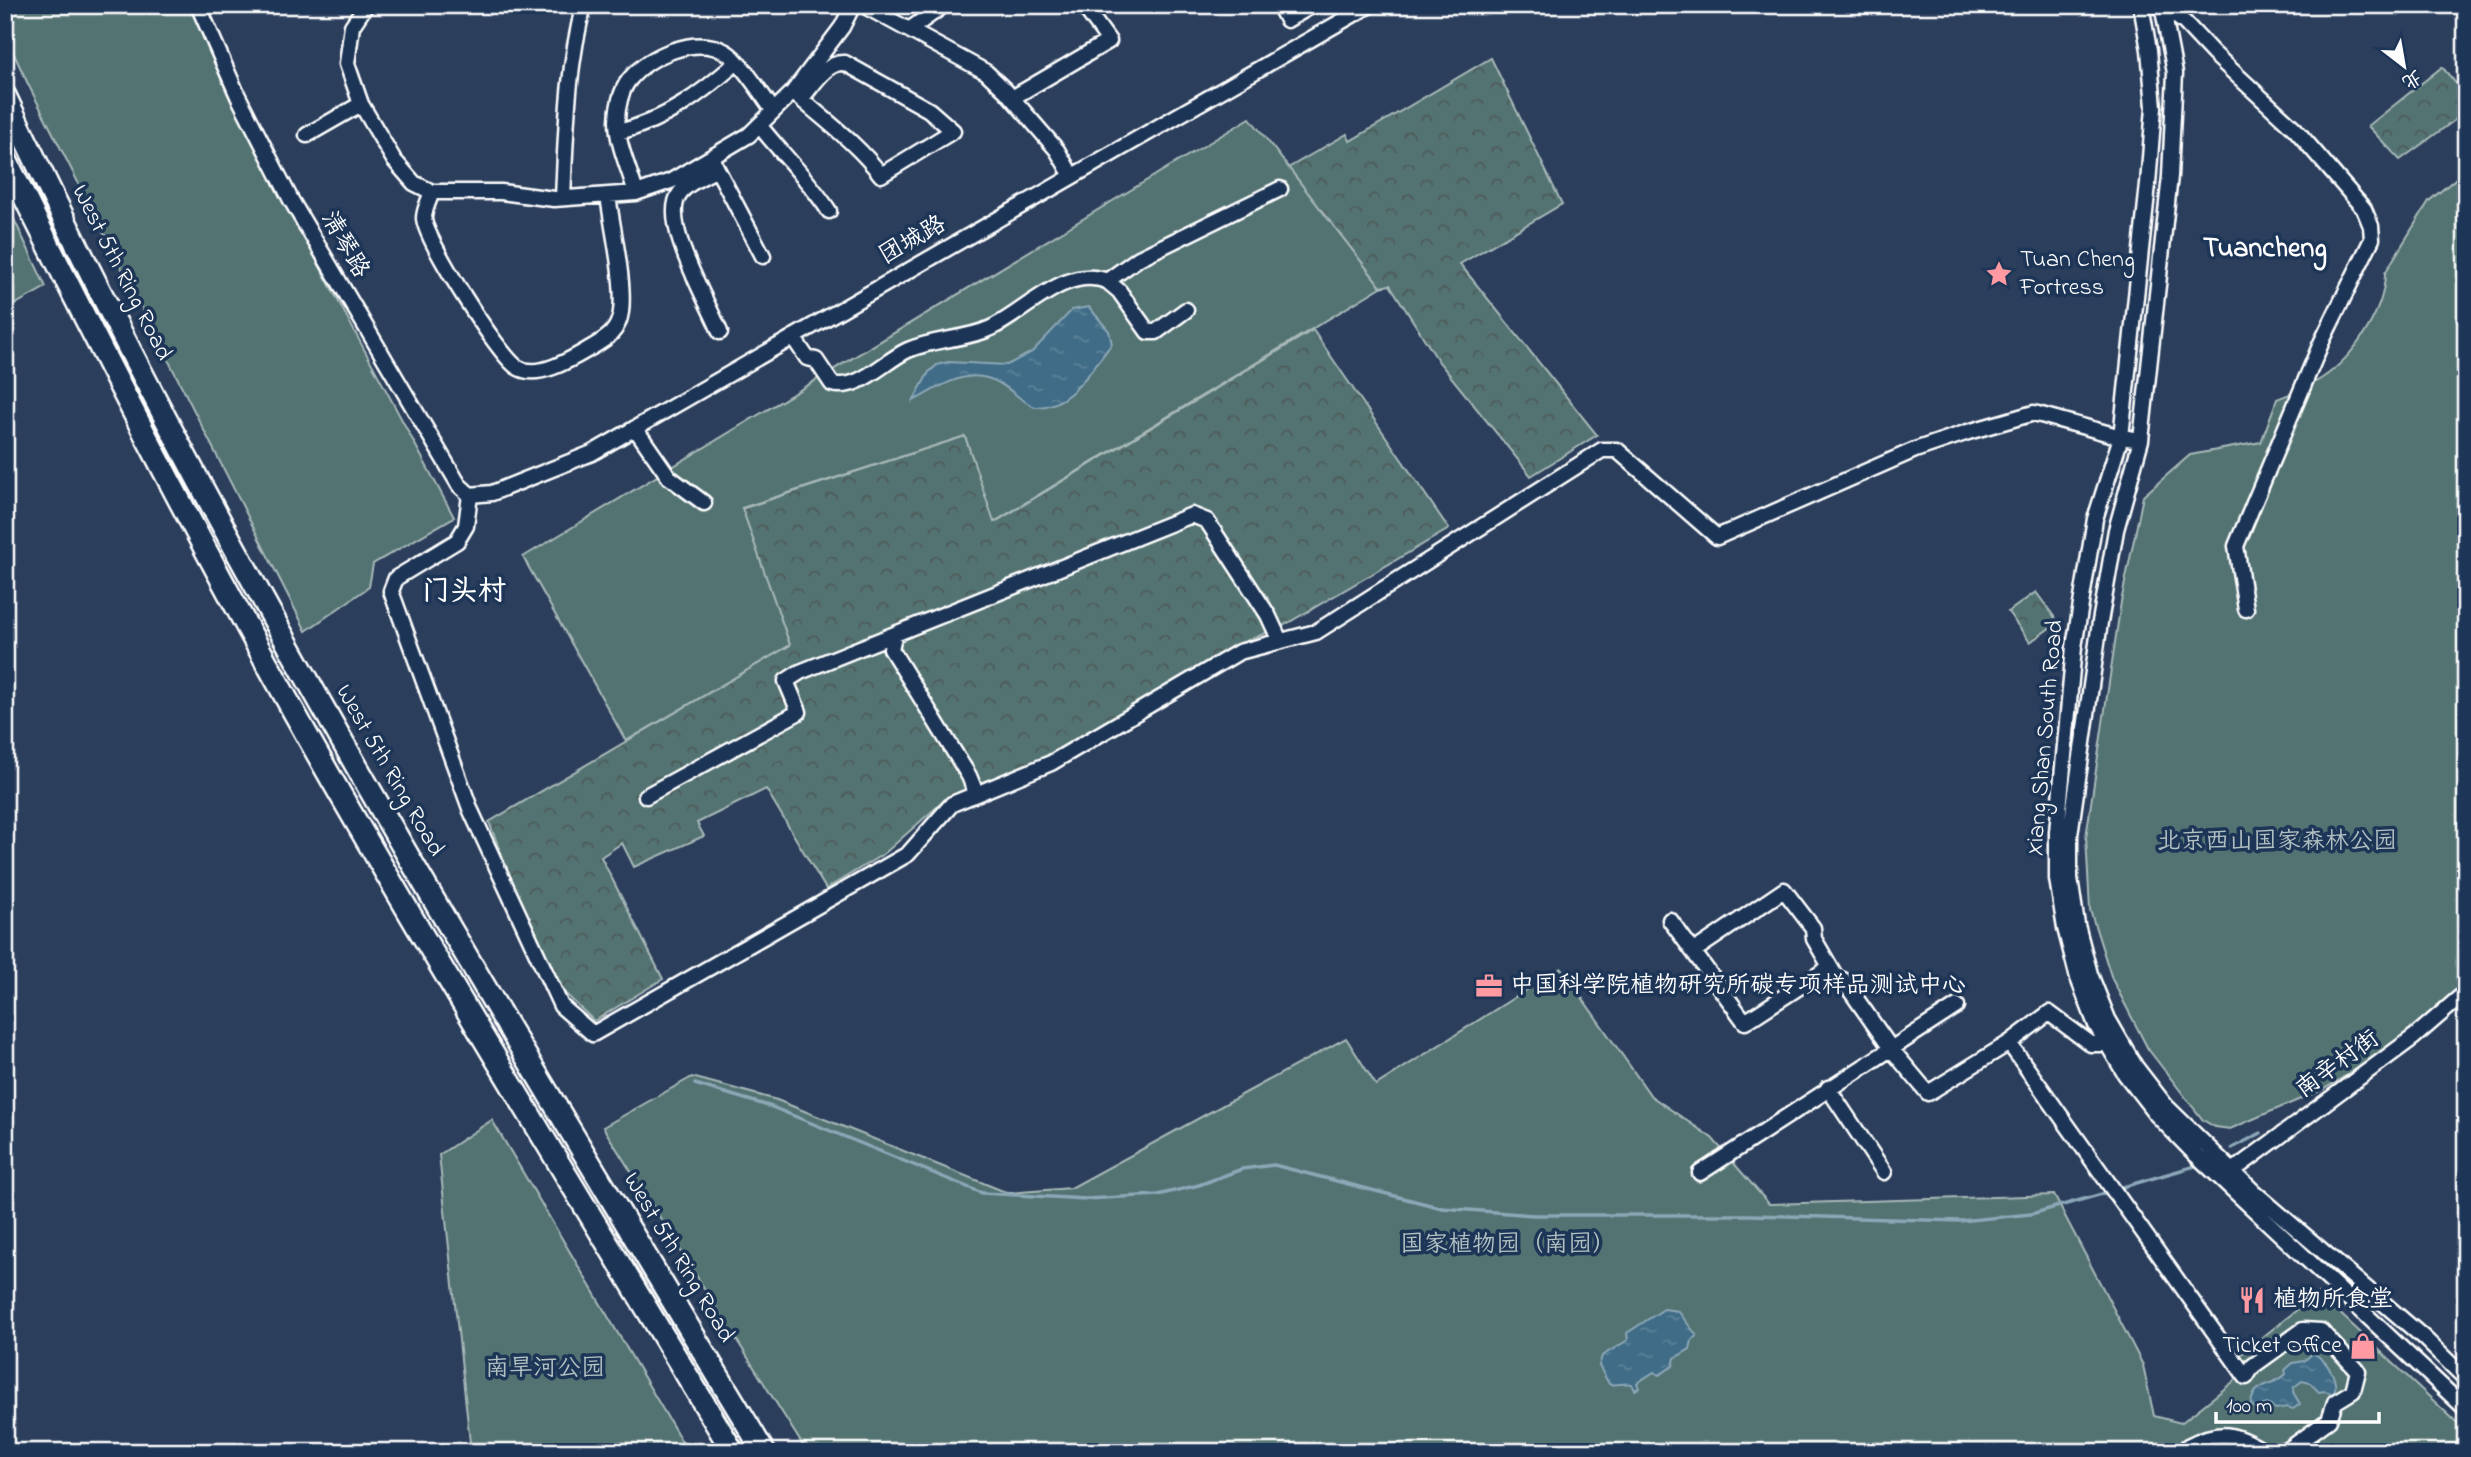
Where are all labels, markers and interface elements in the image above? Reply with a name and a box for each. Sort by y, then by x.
north arrow [2370,32,2440,102]
text: 北 [2396,62,2427,95]
street label: West 5th Ring Road [62,179,181,367]
street label: 清琴路 [311,205,377,285]
street label: 团城路 [873,208,953,274]
district label: Tuancheng [2203,229,2327,271]
place label: Tuan Cheng Fortress [2019,243,2135,306]
place icon: Tuan Cheng Fortress [1984,259,2014,289]
district label: 门头村 [422,572,506,613]
street label: Xiang Shan South Road [2018,618,2074,857]
street label: West 5th Ring Road [326,679,453,864]
park label: 北京西山国家森林公园 [2157,825,2397,860]
place label: 中国科学院植物研究所碳专项样品测试中心 [1510,969,1966,1004]
office icon: 中国科学院植物研究所碳专项样品测试中心 [1474,971,1504,1001]
street label: 南辛村街 [2289,1023,2387,1107]
street label: West 5th Ring Road [613,1166,743,1350]
park label: 国家植物园（南园） [1400,1228,1616,1263]
place label: 植物所食堂 [2273,1283,2393,1318]
restaurant icon: 植物所食堂 [2237,1285,2267,1315]
place label: Ticket Office [2222,1329,2342,1364]
shop icon: Ticket Office [2348,1331,2378,1361]
park label: 南旱河公园 [485,1352,605,1387]
scale bar [2216,1380,2378,1424]
text: 100 m [2226,1392,2272,1422]

